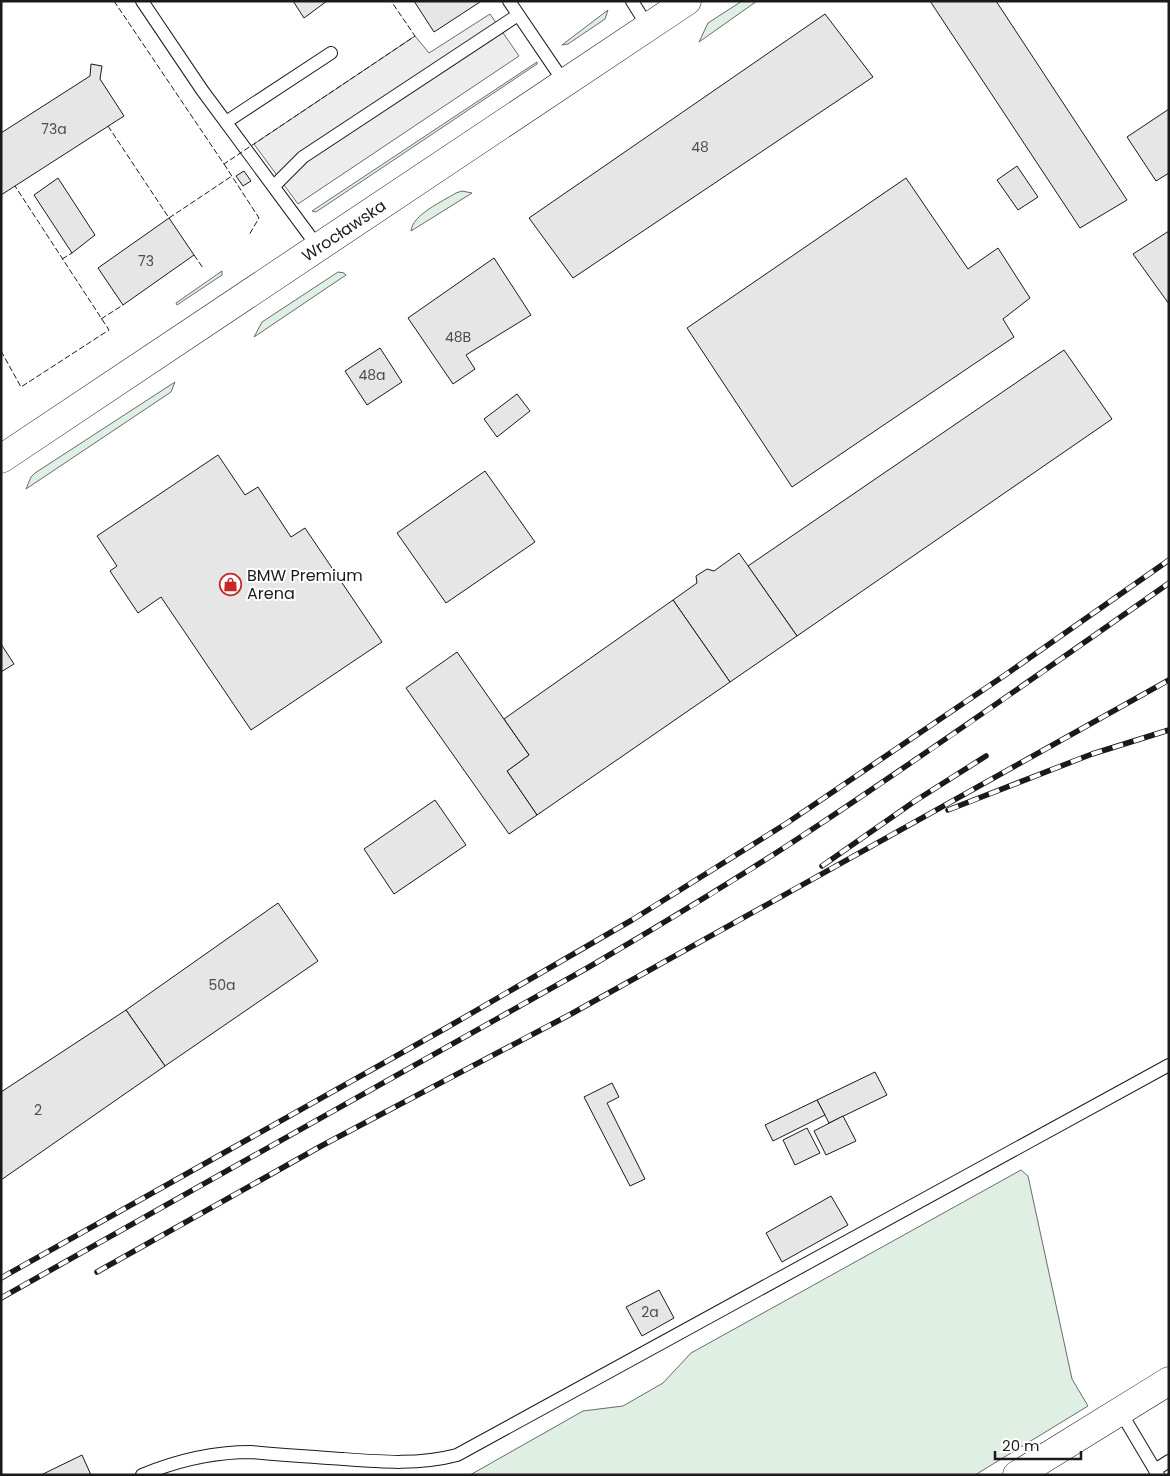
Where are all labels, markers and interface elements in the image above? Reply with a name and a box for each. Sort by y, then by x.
house number: 73a [41,119,67,139]
house number: 48 [691,137,709,157]
street label: Wrocławska [297,194,390,267]
house number: 73 [138,251,154,271]
house number: 48B [445,327,471,347]
house number: 48a [358,365,386,385]
place label: BMW Premium Arena [247,564,363,605]
shop icon: BMW Premium Arena [219,572,243,596]
house number: 50a [208,975,236,995]
house number: 2 [34,1100,42,1120]
house number: 2a [641,1302,659,1322]
scale bar [995,1428,1081,1460]
text: 20 m [1002,1435,1040,1456]

